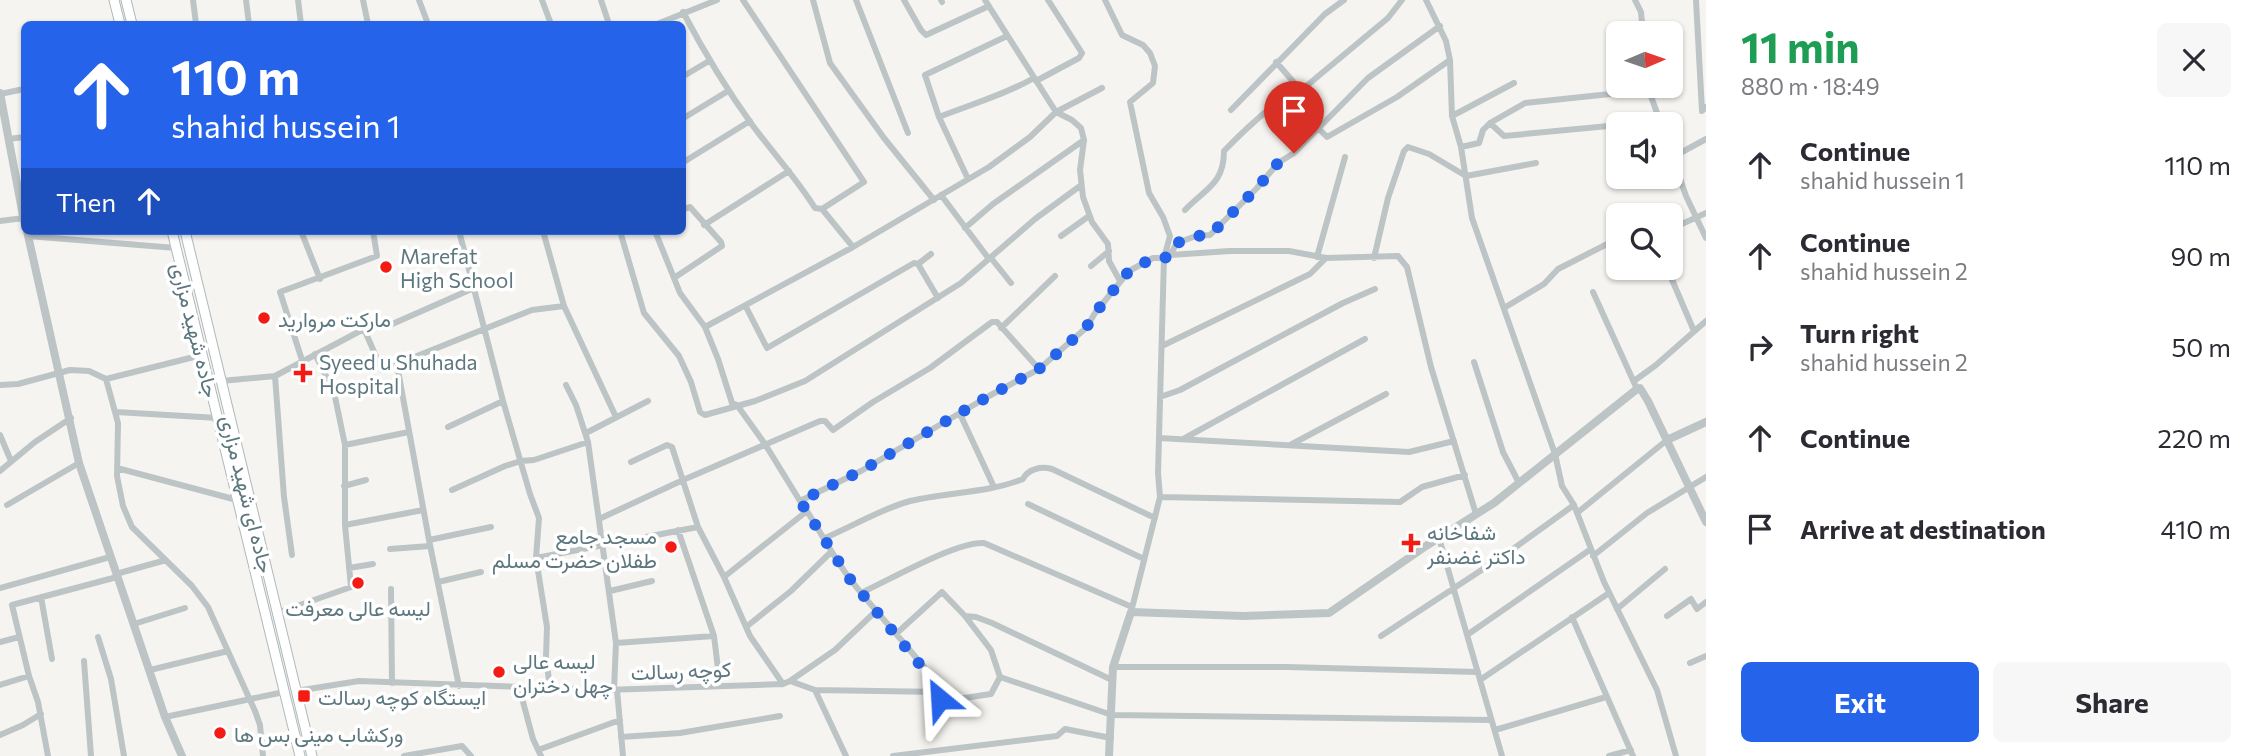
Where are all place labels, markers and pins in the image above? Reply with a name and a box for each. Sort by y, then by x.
pin [1264,81,1324,153]
place label: Marefat High School [400,243,514,292]
marker: Marefat High School [378,259,394,275]
place label: مارکت مروارید [278,306,391,333]
marker: مارکت مروارید [256,310,272,326]
place label: Syeed u Shuhada Hospital [319,349,478,398]
marker: Syeed u Shuhada Hospital [293,363,313,383]
place label: شفاخانه داکتر غضنفر [1426,519,1526,570]
place label: مسجد جامع طفلان حضرت مسلم [492,523,657,575]
marker: شفاخانه داکتر غضنفر [1401,533,1421,553]
marker: مسجد جامع طفلان حضرت مسلم [663,539,679,555]
marker: لیسه عالی معرفت [350,575,366,591]
place label: لیسه عالی معرفت [285,595,431,622]
place label: لیسه عالی چهل دختران [513,648,613,700]
marker: لیسه عالی چهل دختران [491,664,507,680]
place label: ایستگاه کوچه رسالت [318,684,486,712]
marker: ایستگاه کوچه رسالت [296,688,312,704]
place label: ورکشاب مینی بس ها [234,721,403,748]
marker: ورکشاب مینی بس ها [212,725,228,741]

